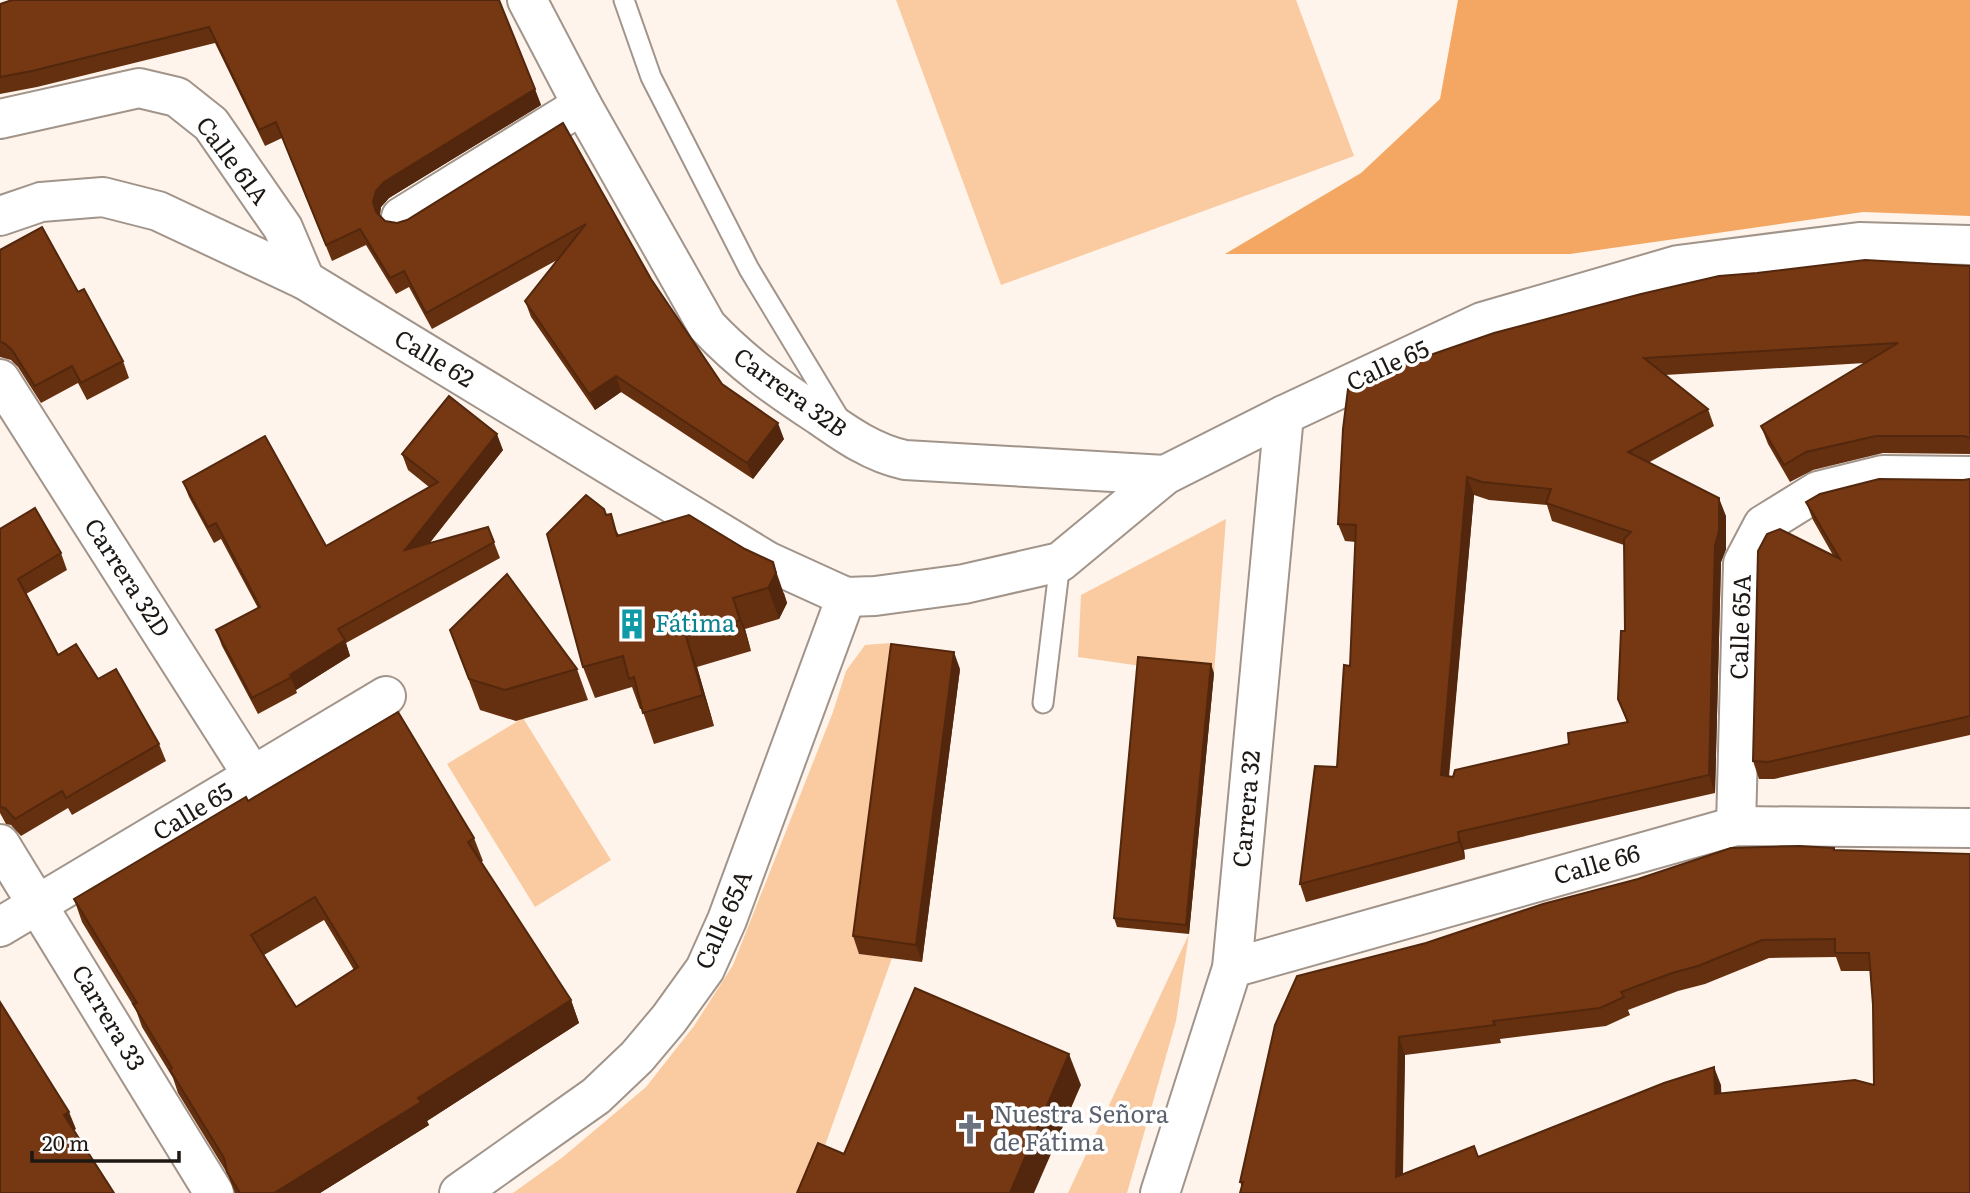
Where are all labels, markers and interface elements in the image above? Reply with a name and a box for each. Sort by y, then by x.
street label: Calle 61A [189,108,279,211]
street label: Calle 62 [389,319,482,394]
street label: Calle 65 [1340,329,1434,398]
street label: Carrera 32B [727,338,856,444]
street label: Carrera 32D [77,510,181,643]
street label: Calle 65A [1719,573,1758,680]
place label: Fátima [655,604,735,639]
building icon: Fátima [615,607,649,641]
street label: Carrera 32 [1222,749,1267,869]
street label: Calle 65 [145,772,238,847]
street label: Calle 66 [1549,834,1644,892]
street label: Calle 65A [684,863,759,974]
street label: Carrera 33 [65,957,156,1076]
place label: Nuestra Señora de Fátima [993,1095,1169,1158]
church icon: Nuestra Señora de Fátima [953,1112,987,1146]
scale bar [32,1120,178,1164]
text: 20 m [42,1126,89,1157]

